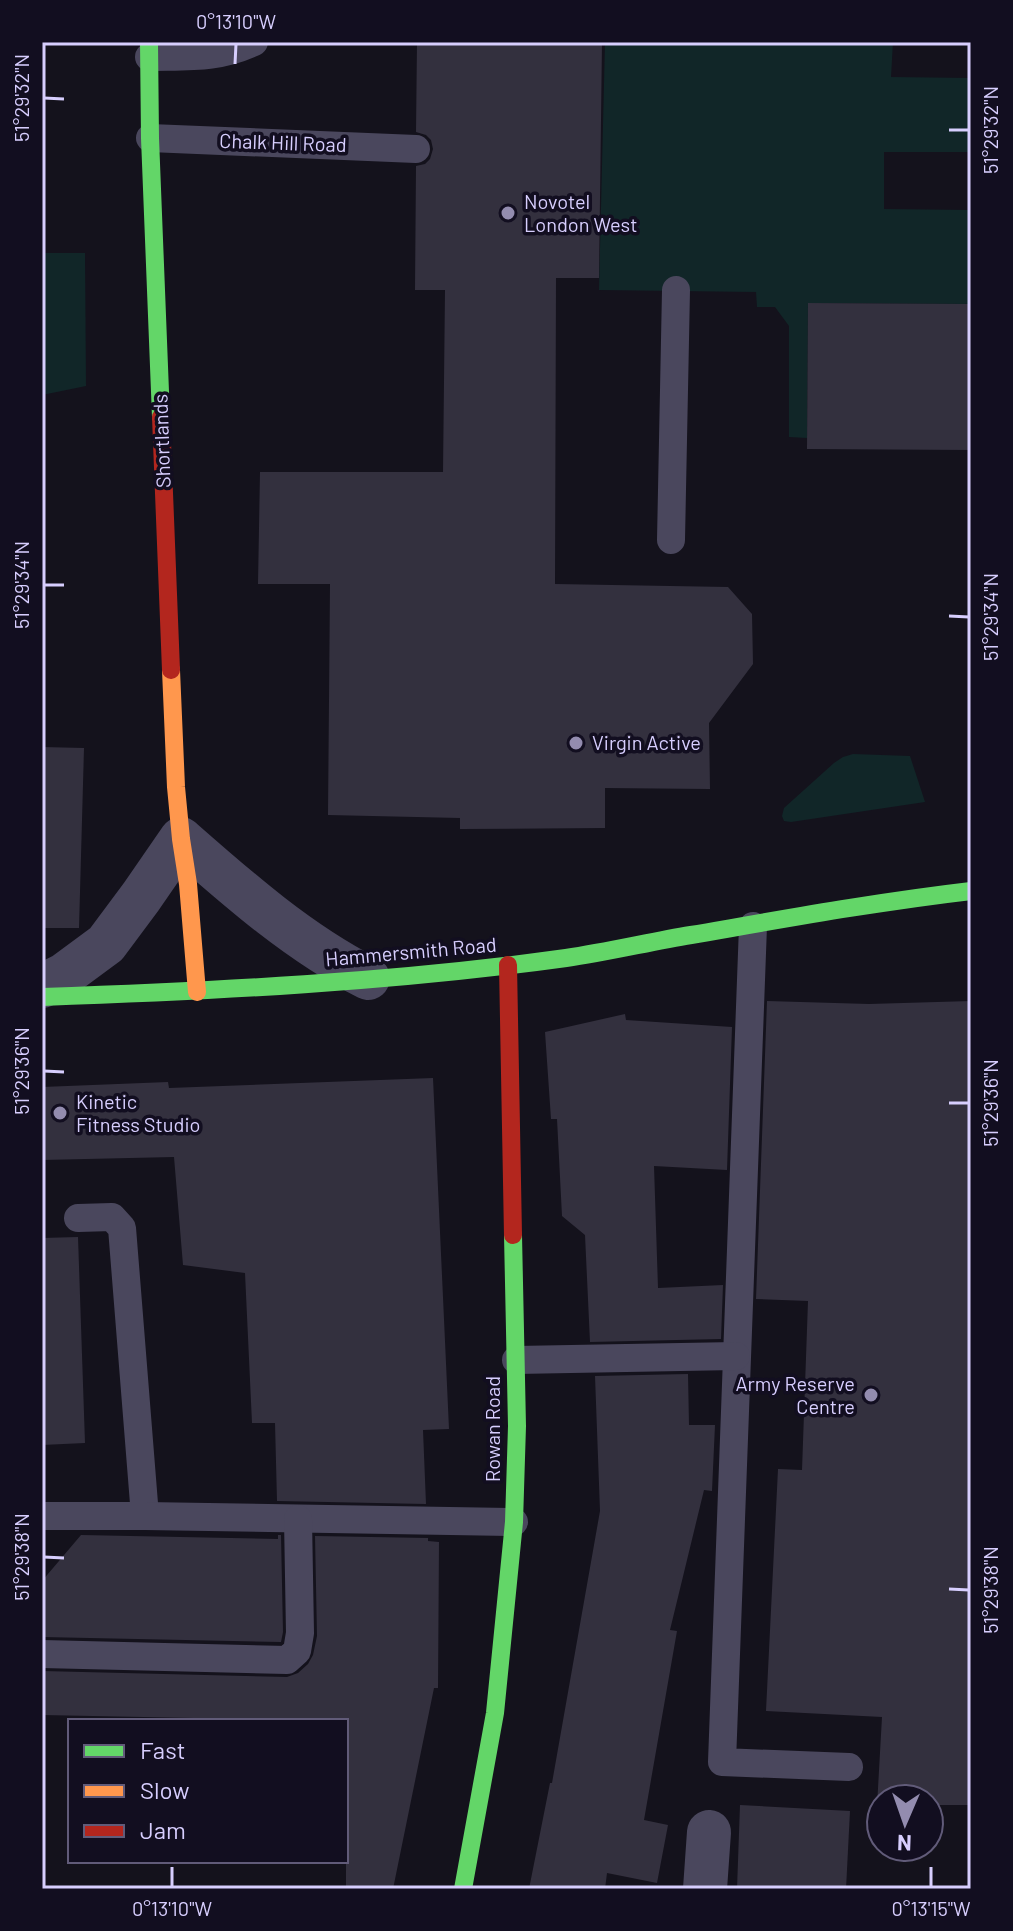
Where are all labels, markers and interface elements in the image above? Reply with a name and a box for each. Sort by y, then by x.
text: 0°13'10"W [196,9,276,33]
text: 51°29'32"N [9,54,33,142]
text: 51°29'32"N [978,86,1002,174]
street label: Chalk Hill Road [219,128,347,156]
place label: Novotel London West [524,189,637,236]
marker: Novotel London West [499,204,517,222]
street label: Shortlands [147,394,175,488]
text: 51°29'34"N [9,541,33,629]
text: 51°29'34"N [978,573,1002,661]
place label: Virgin Active [592,730,701,754]
marker: Virgin Active [567,734,585,752]
street label: Hammersmith Road [324,932,497,970]
text: 51°29'36"N [9,1027,33,1115]
text: 51°29'36"N [978,1059,1002,1147]
place label: Kinetic Fitness Studio [76,1089,200,1136]
marker: Kinetic Fitness Studio [51,1104,69,1122]
place label: Army Reserve Centre [735,1371,855,1418]
street label: Rowan Road [480,1376,504,1482]
marker: Army Reserve Centre [862,1386,880,1404]
text: 51°29'38"N [9,1513,33,1601]
text: 51°29'38"N [978,1546,1002,1634]
legend [68,1719,348,1863]
text: Fast [140,1735,185,1764]
text: Slow [140,1775,189,1804]
north arrow [865,1783,945,1863]
text: Jam [140,1815,186,1844]
text: N [896,1831,912,1857]
text: 0°13'10"W [132,1896,212,1920]
text: 0°13'15"W [892,1896,971,1920]

